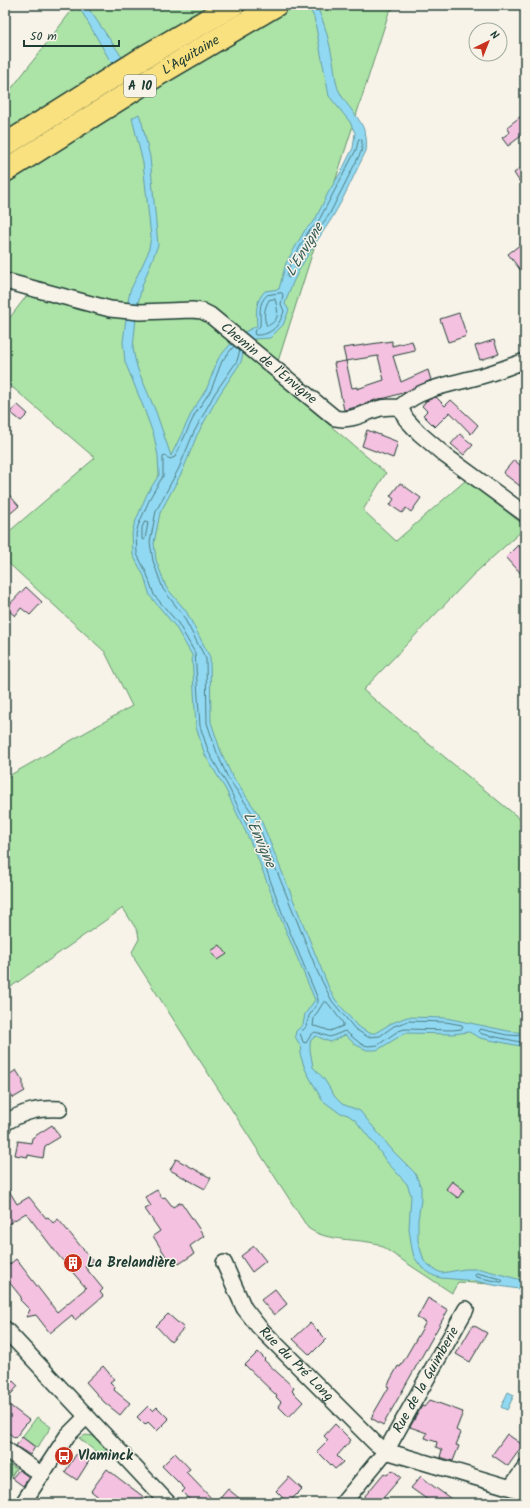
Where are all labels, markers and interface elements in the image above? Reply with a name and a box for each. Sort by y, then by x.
scale bar [24,22,119,48]
north arrow [468,22,508,62]
text: N [485,26,503,44]
text: 50 m [30,27,57,46]
street label: L'Aquitaine [158,29,225,81]
road number: A 10 [124,75,156,97]
water label: L'Envigne [280,218,331,281]
street label: Chemin de l'Envigne [216,317,322,410]
water label: L'Envigne [236,808,282,873]
building icon: La Brelandière [62,1252,84,1274]
place label: La Brelandière [87,1252,176,1274]
street label: Rue du Pré Long [254,1322,339,1407]
street label: Rue de la Guimberie [387,1322,465,1437]
bus stop icon: Vlaminck [53,1445,75,1467]
place label: Vlaminck [78,1445,134,1467]

